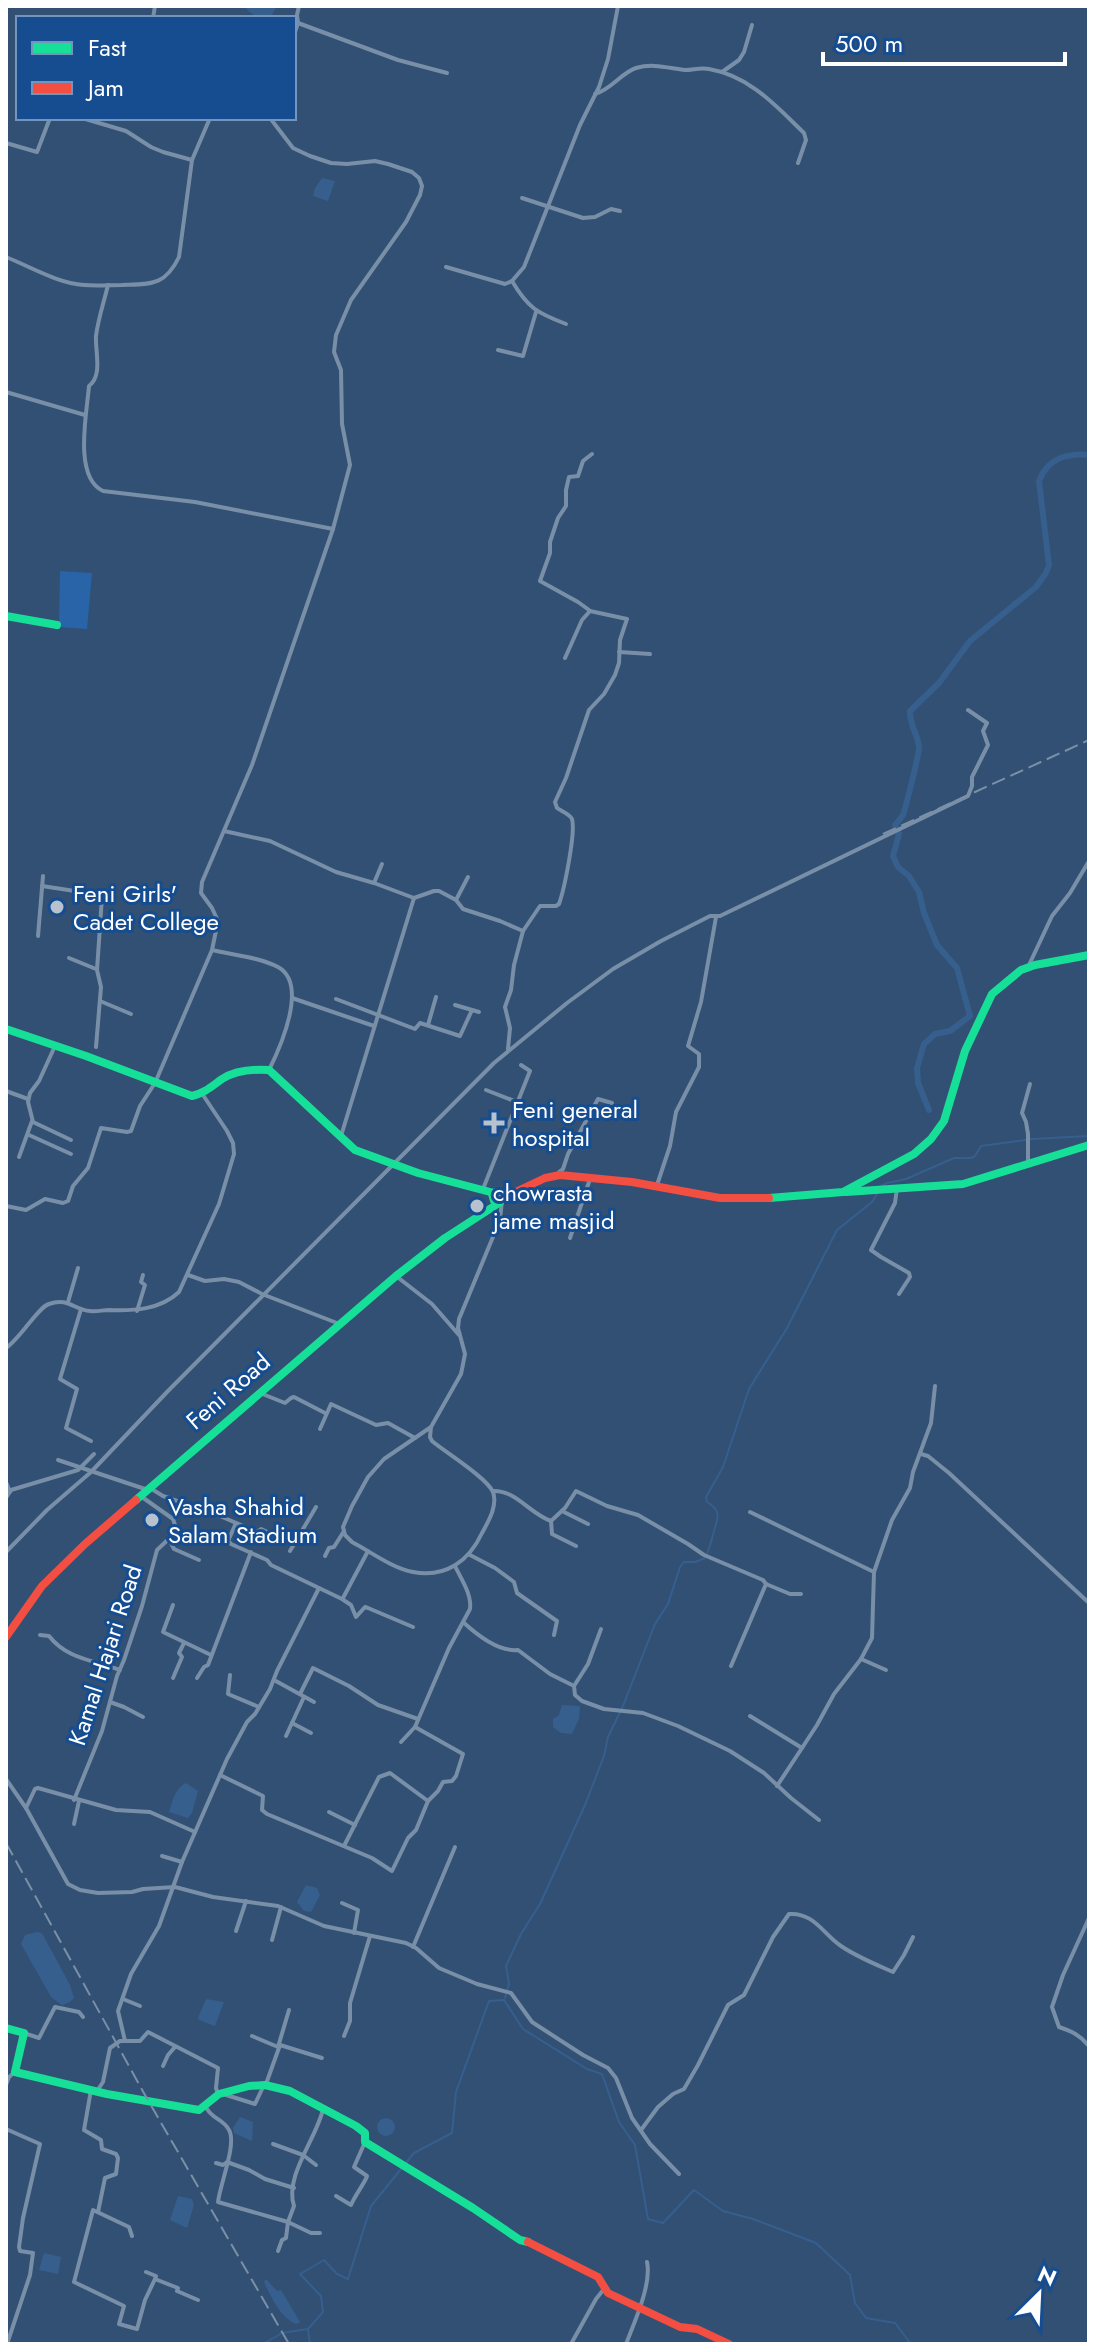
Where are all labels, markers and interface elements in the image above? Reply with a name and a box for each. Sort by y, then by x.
legend [16,16,296,120]
scale bar [823,16,1065,66]
text: 500 m [835,26,903,61]
text: Fast [88,30,126,65]
text: Jam [85,70,124,105]
place label: Feni Girls' Cadet College [73,876,219,939]
marker: Feni Girls' Cadet College [48,898,66,916]
place label: Feni general hospital [512,1092,638,1155]
marker: Feni general hospital [483,1112,505,1134]
place label: chowrasta jame masjid [491,1175,615,1238]
marker: chowrasta jame masjid [468,1197,486,1215]
street label: Feni Road [178,1345,278,1437]
place label: Vasha Shahid Salam Stadium [168,1489,317,1552]
marker: Vasha Shahid Salam Stadium [143,1511,161,1529]
street label: Kamal Hajari Road [59,1560,151,1750]
north arrow [999,2254,1079,2334]
text: N [1033,2258,1062,2294]

